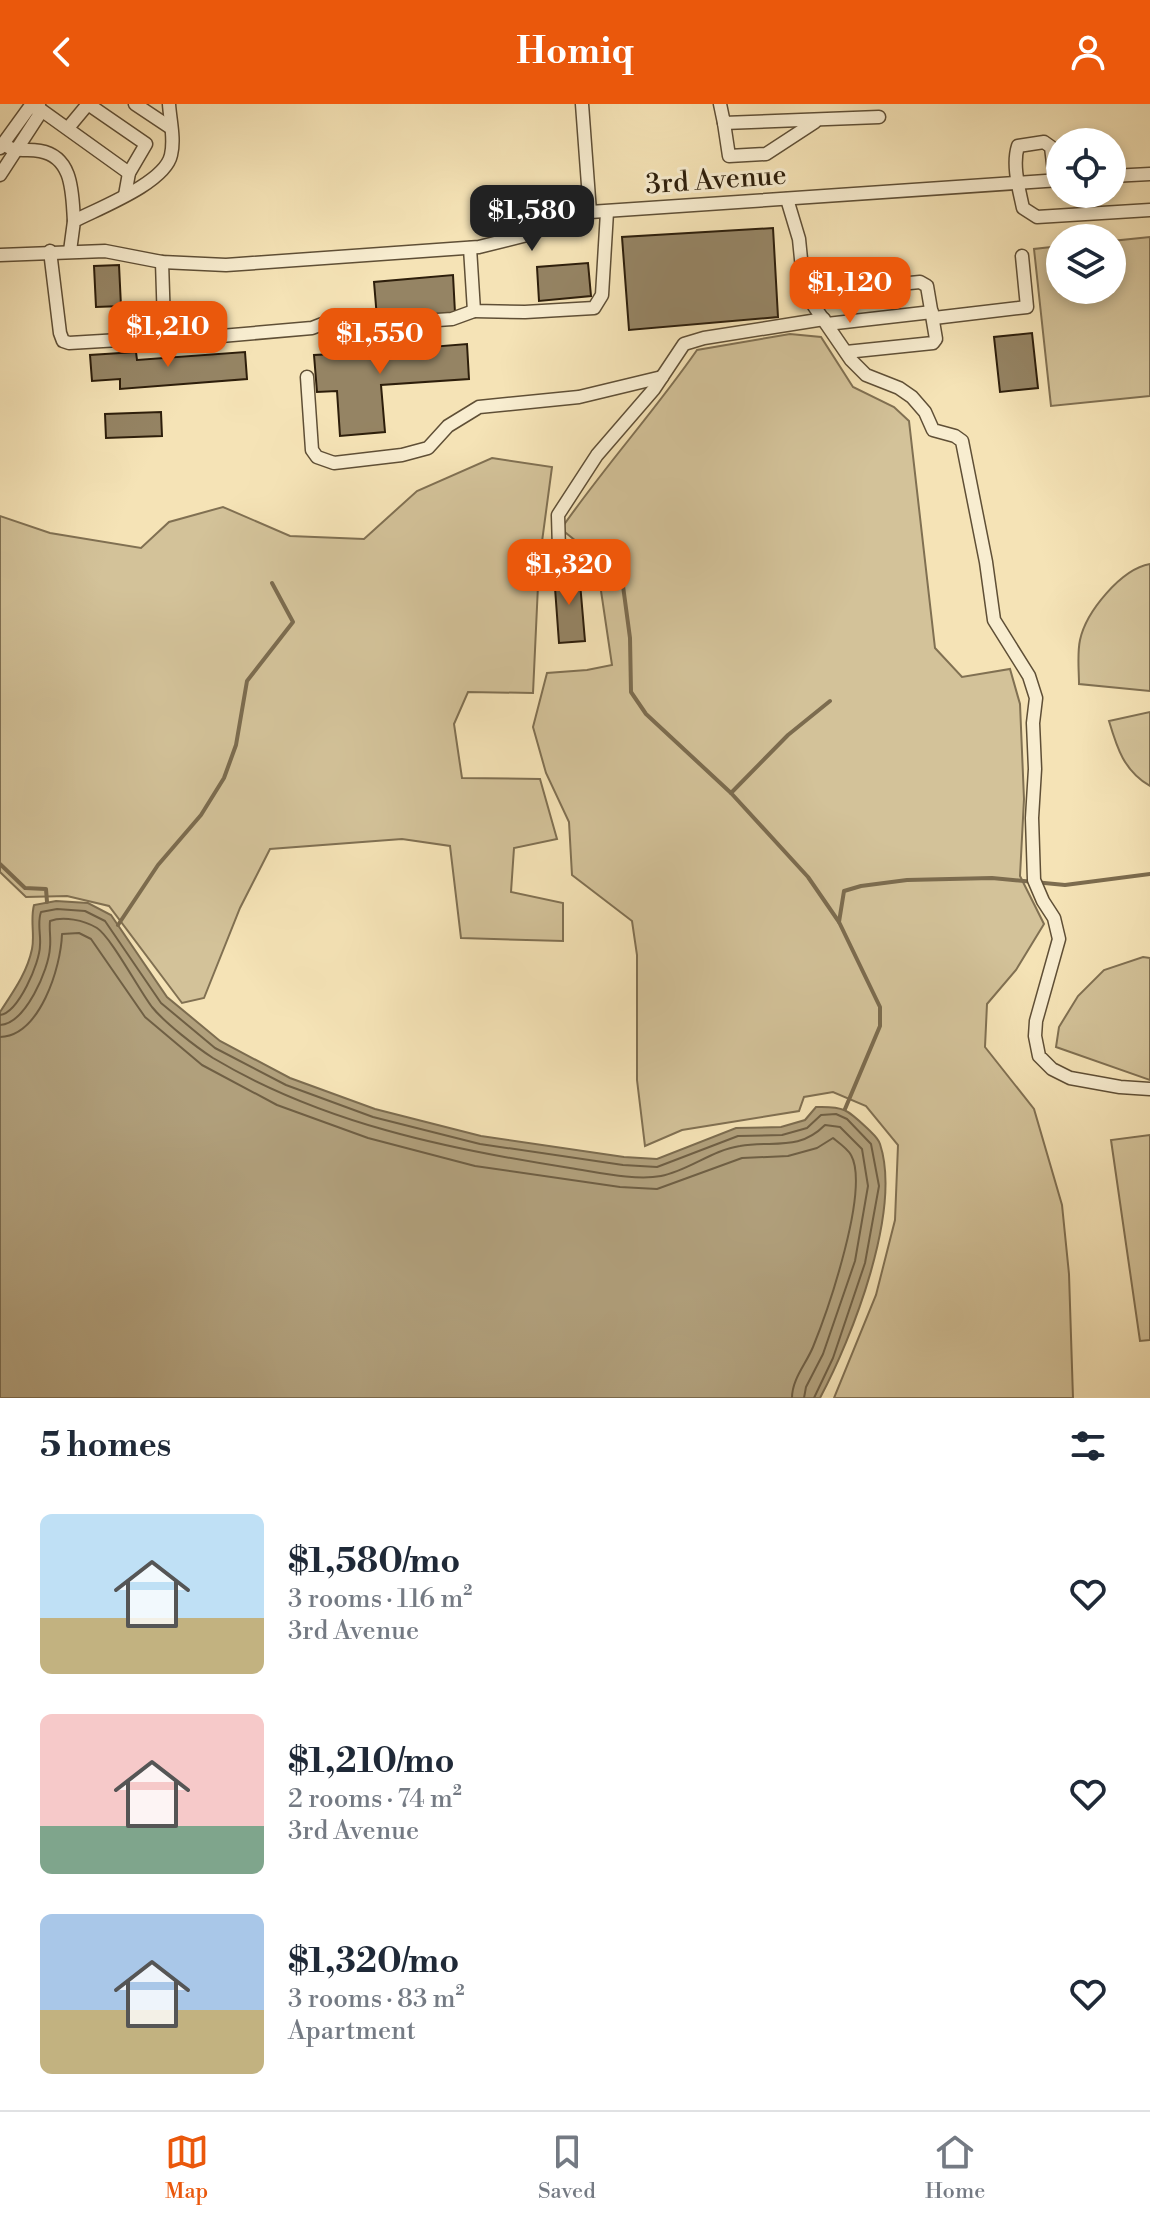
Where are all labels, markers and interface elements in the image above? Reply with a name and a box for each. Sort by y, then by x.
icon: back [40,30,84,74]
text: Homiq [516,30,634,75]
icon: person [1066,30,1110,74]
map controls [1046,128,1126,304]
button: locate [1046,128,1126,208]
street label: 3rd Avenue [644,158,788,202]
pin: $1,580 [467,185,597,253]
text: $1,580 [488,195,576,227]
button: layers [1046,224,1126,304]
pin: $1,120 [785,257,915,325]
text: $1,120 [808,267,892,299]
pin: $1,210 [103,301,233,369]
pin: $1,550 [315,308,445,376]
text: $1,210 [126,311,210,343]
text: $1,550 [336,318,424,350]
pin: $1,320 [504,539,634,607]
text: $1,320 [525,549,613,581]
icon: filters [1066,1424,1110,1468]
text: 5 homes [40,1425,171,1467]
text: $1,580/mo [288,1541,460,1583]
icon: home [104,1546,200,1642]
icon: heart [1066,1572,1110,1616]
text: 3 rooms · 116 m² [288,1583,472,1615]
text: 3rd Avenue [288,1615,419,1647]
text: $1,210/mo [288,1741,454,1783]
icon: home [104,1746,200,1842]
icon: heart [1066,1772,1110,1816]
text: 2 rooms · 74 m² [288,1783,462,1815]
text: 3rd Avenue [288,1815,419,1847]
text: $1,320/mo [288,1941,459,1983]
icon: home [104,1946,200,2042]
icon: heart [1066,1972,1110,2016]
text: 3 rooms · 83 m² [288,1983,465,2015]
text: Apartment [288,2015,416,2047]
tab: Map [165,2130,209,2205]
tab: Saved [538,2130,596,2205]
tab: Home [925,2130,985,2205]

